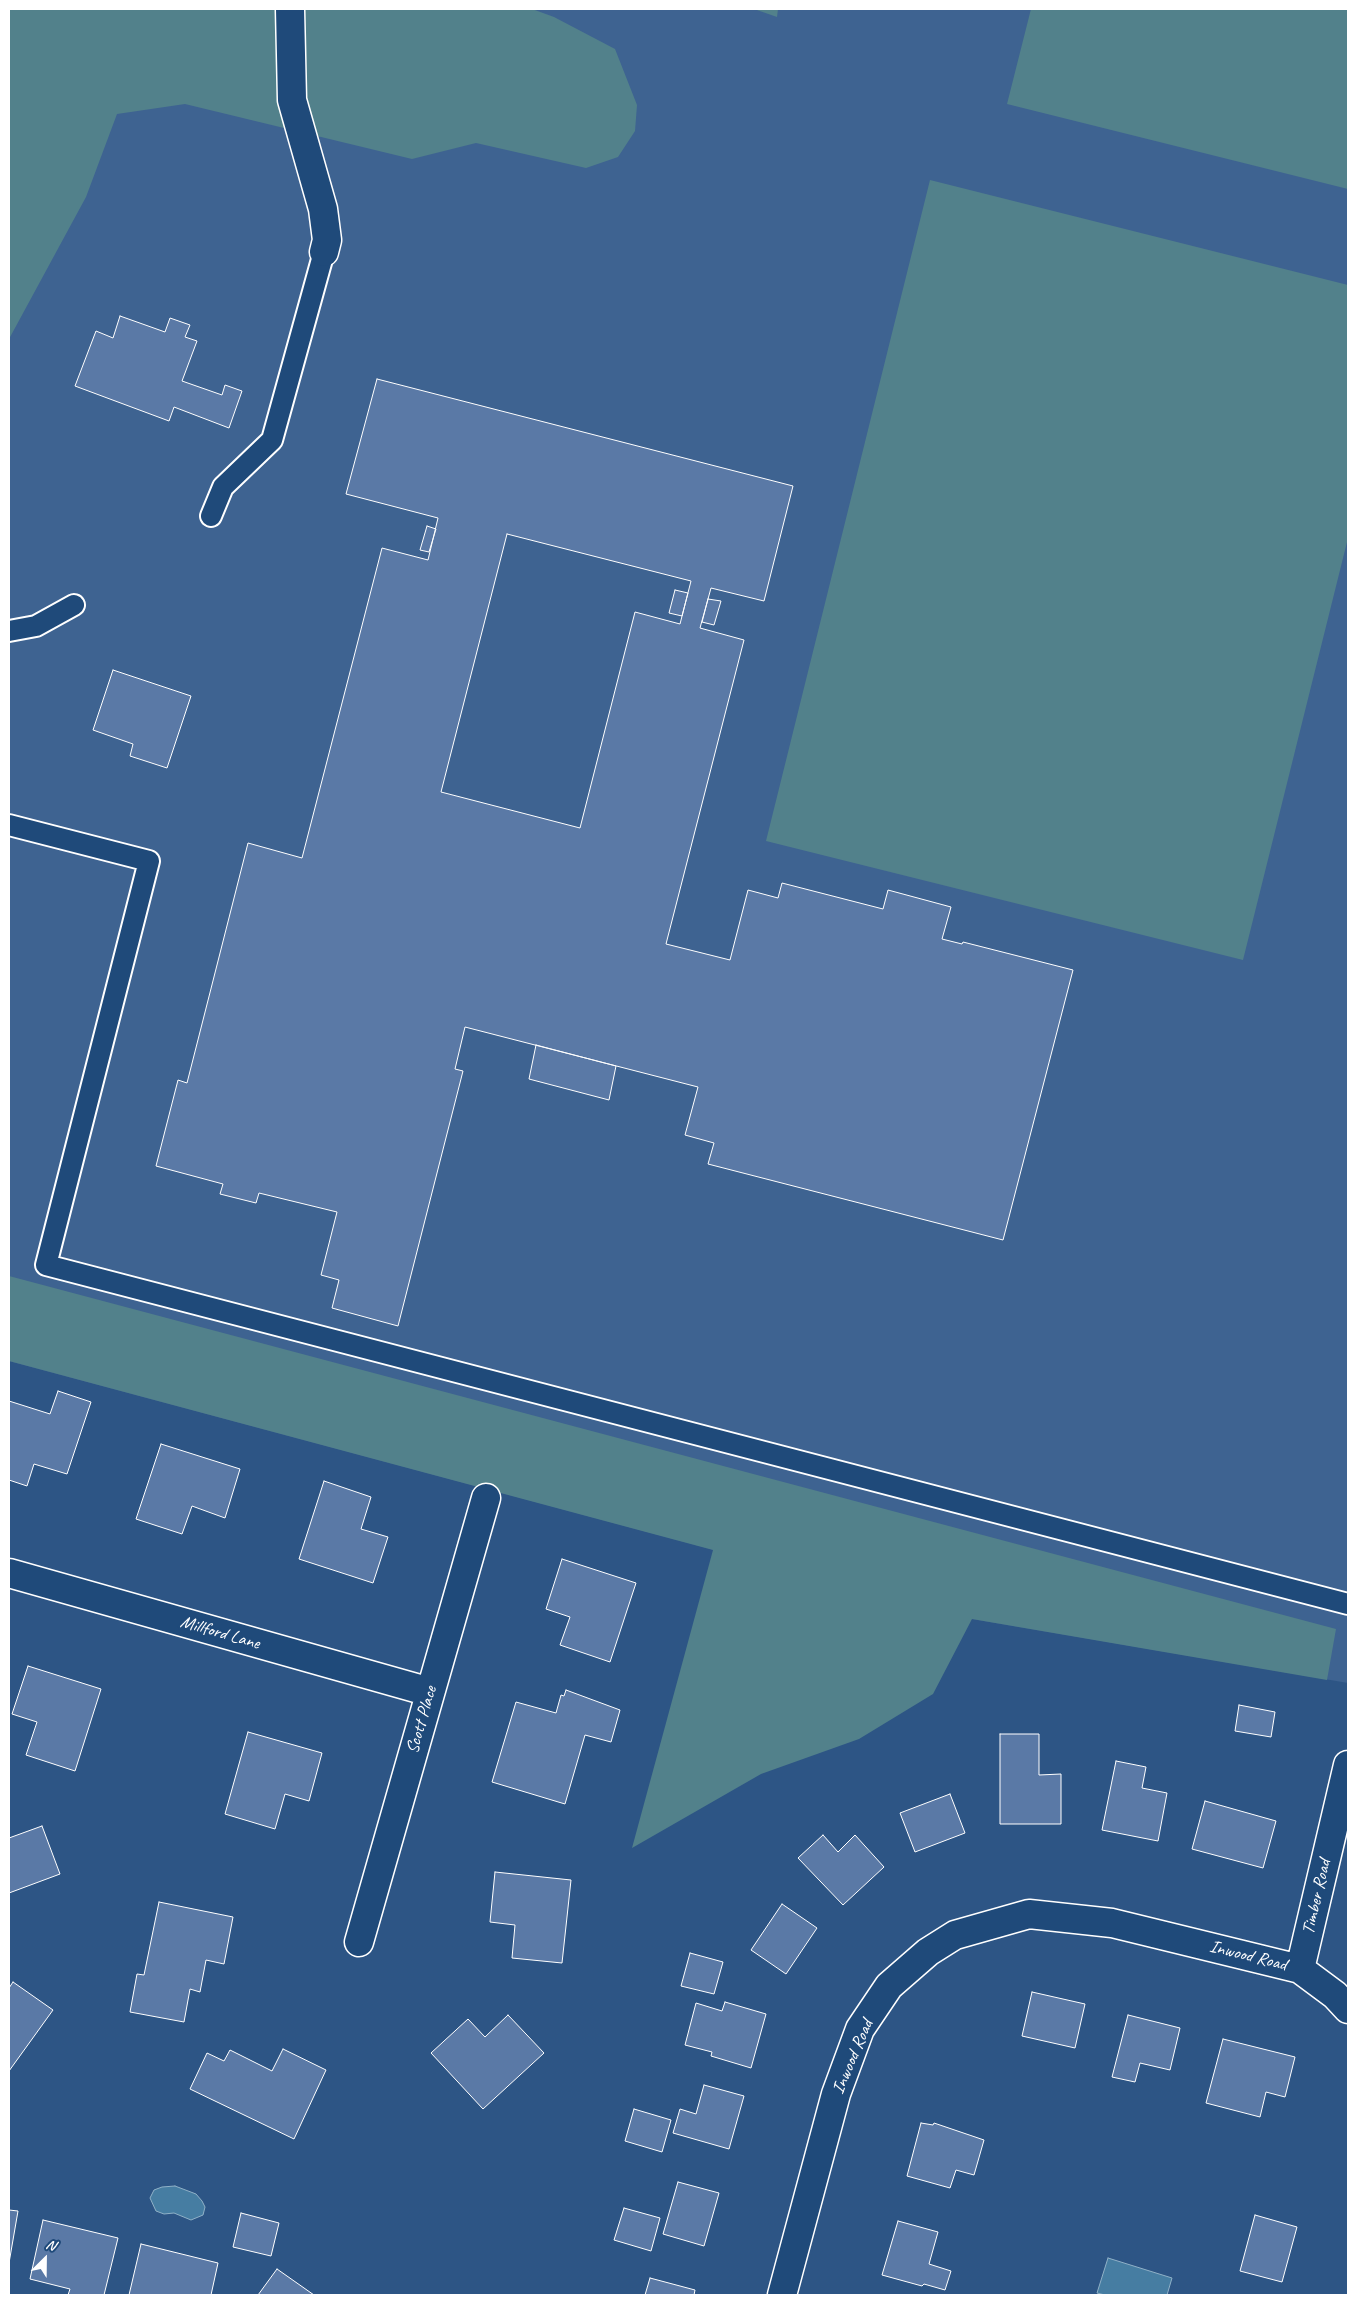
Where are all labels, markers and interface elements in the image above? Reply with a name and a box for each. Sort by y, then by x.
street label: Millford Lane [178,1611,262,1655]
street label: Scott Place [402,1684,442,1756]
street label: Timber Road [1298,1857,1336,1937]
street label: Inwood Road [1207,1936,1289,1976]
street label: Inwood Road [828,2017,878,2097]
north arrow [20,2234,70,2284]
text: N [44,2235,58,2254]

